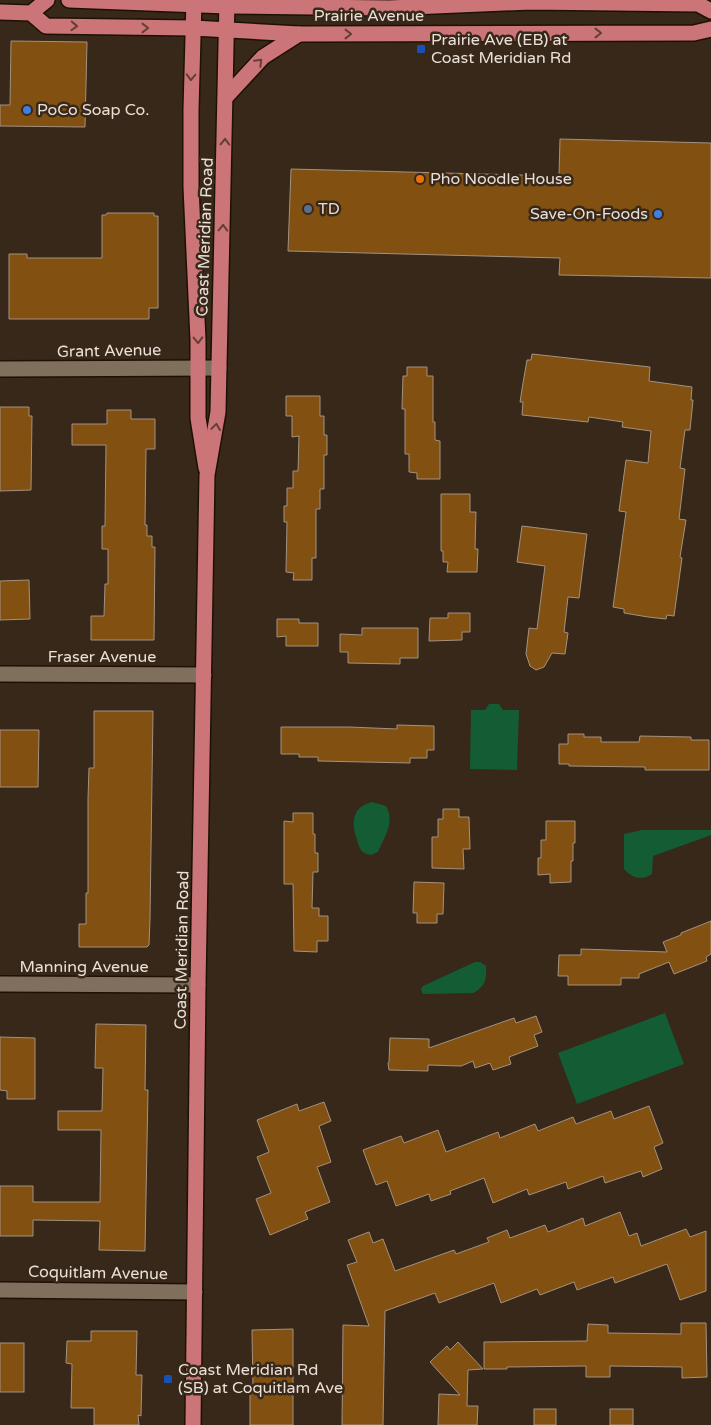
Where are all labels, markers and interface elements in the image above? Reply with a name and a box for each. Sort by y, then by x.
street label: Prairie Avenue [314,6,424,26]
one-way arrow [70,21,78,31]
one-way arrow [142,23,150,33]
one-way arrow [594,28,602,38]
one-way arrow [344,29,352,39]
place label: Prairie Ave (EB) at Coast Meridian Rd [431,30,571,68]
marker: Prairie Ave (EB) at Coast Meridian Rd [415,43,427,55]
one-way arrow [254,59,263,68]
one-way arrow [186,73,197,81]
place label: PoCo Soap Co. [37,100,149,120]
marker: PoCo Soap Co. [21,104,33,116]
one-way arrow [220,138,230,146]
street label: Coast Meridian Road [192,157,218,317]
place label: Pho Noodle House [430,169,572,189]
marker: Pho Noodle House [414,173,426,185]
place label: TD [318,199,340,219]
marker: TD [302,203,314,215]
place label: Save-On-Foods [530,204,648,224]
marker: Save-On-Foods [652,208,664,220]
one-way arrow [217,223,228,231]
one-way arrow [192,337,203,345]
street label: Grant Avenue [57,340,161,362]
one-way arrow [210,422,221,430]
street label: Fraser Avenue [48,647,156,667]
street label: Coast Meridian Road [171,870,193,1030]
street label: Manning Avenue [19,957,149,977]
street label: Coquitlam Avenue [28,1262,168,1284]
place label: Coast Meridian Rd (SB) at Coquitlam Ave [178,1360,343,1398]
marker: Coast Meridian Rd (SB) at Coquitlam Ave [162,1373,174,1385]

